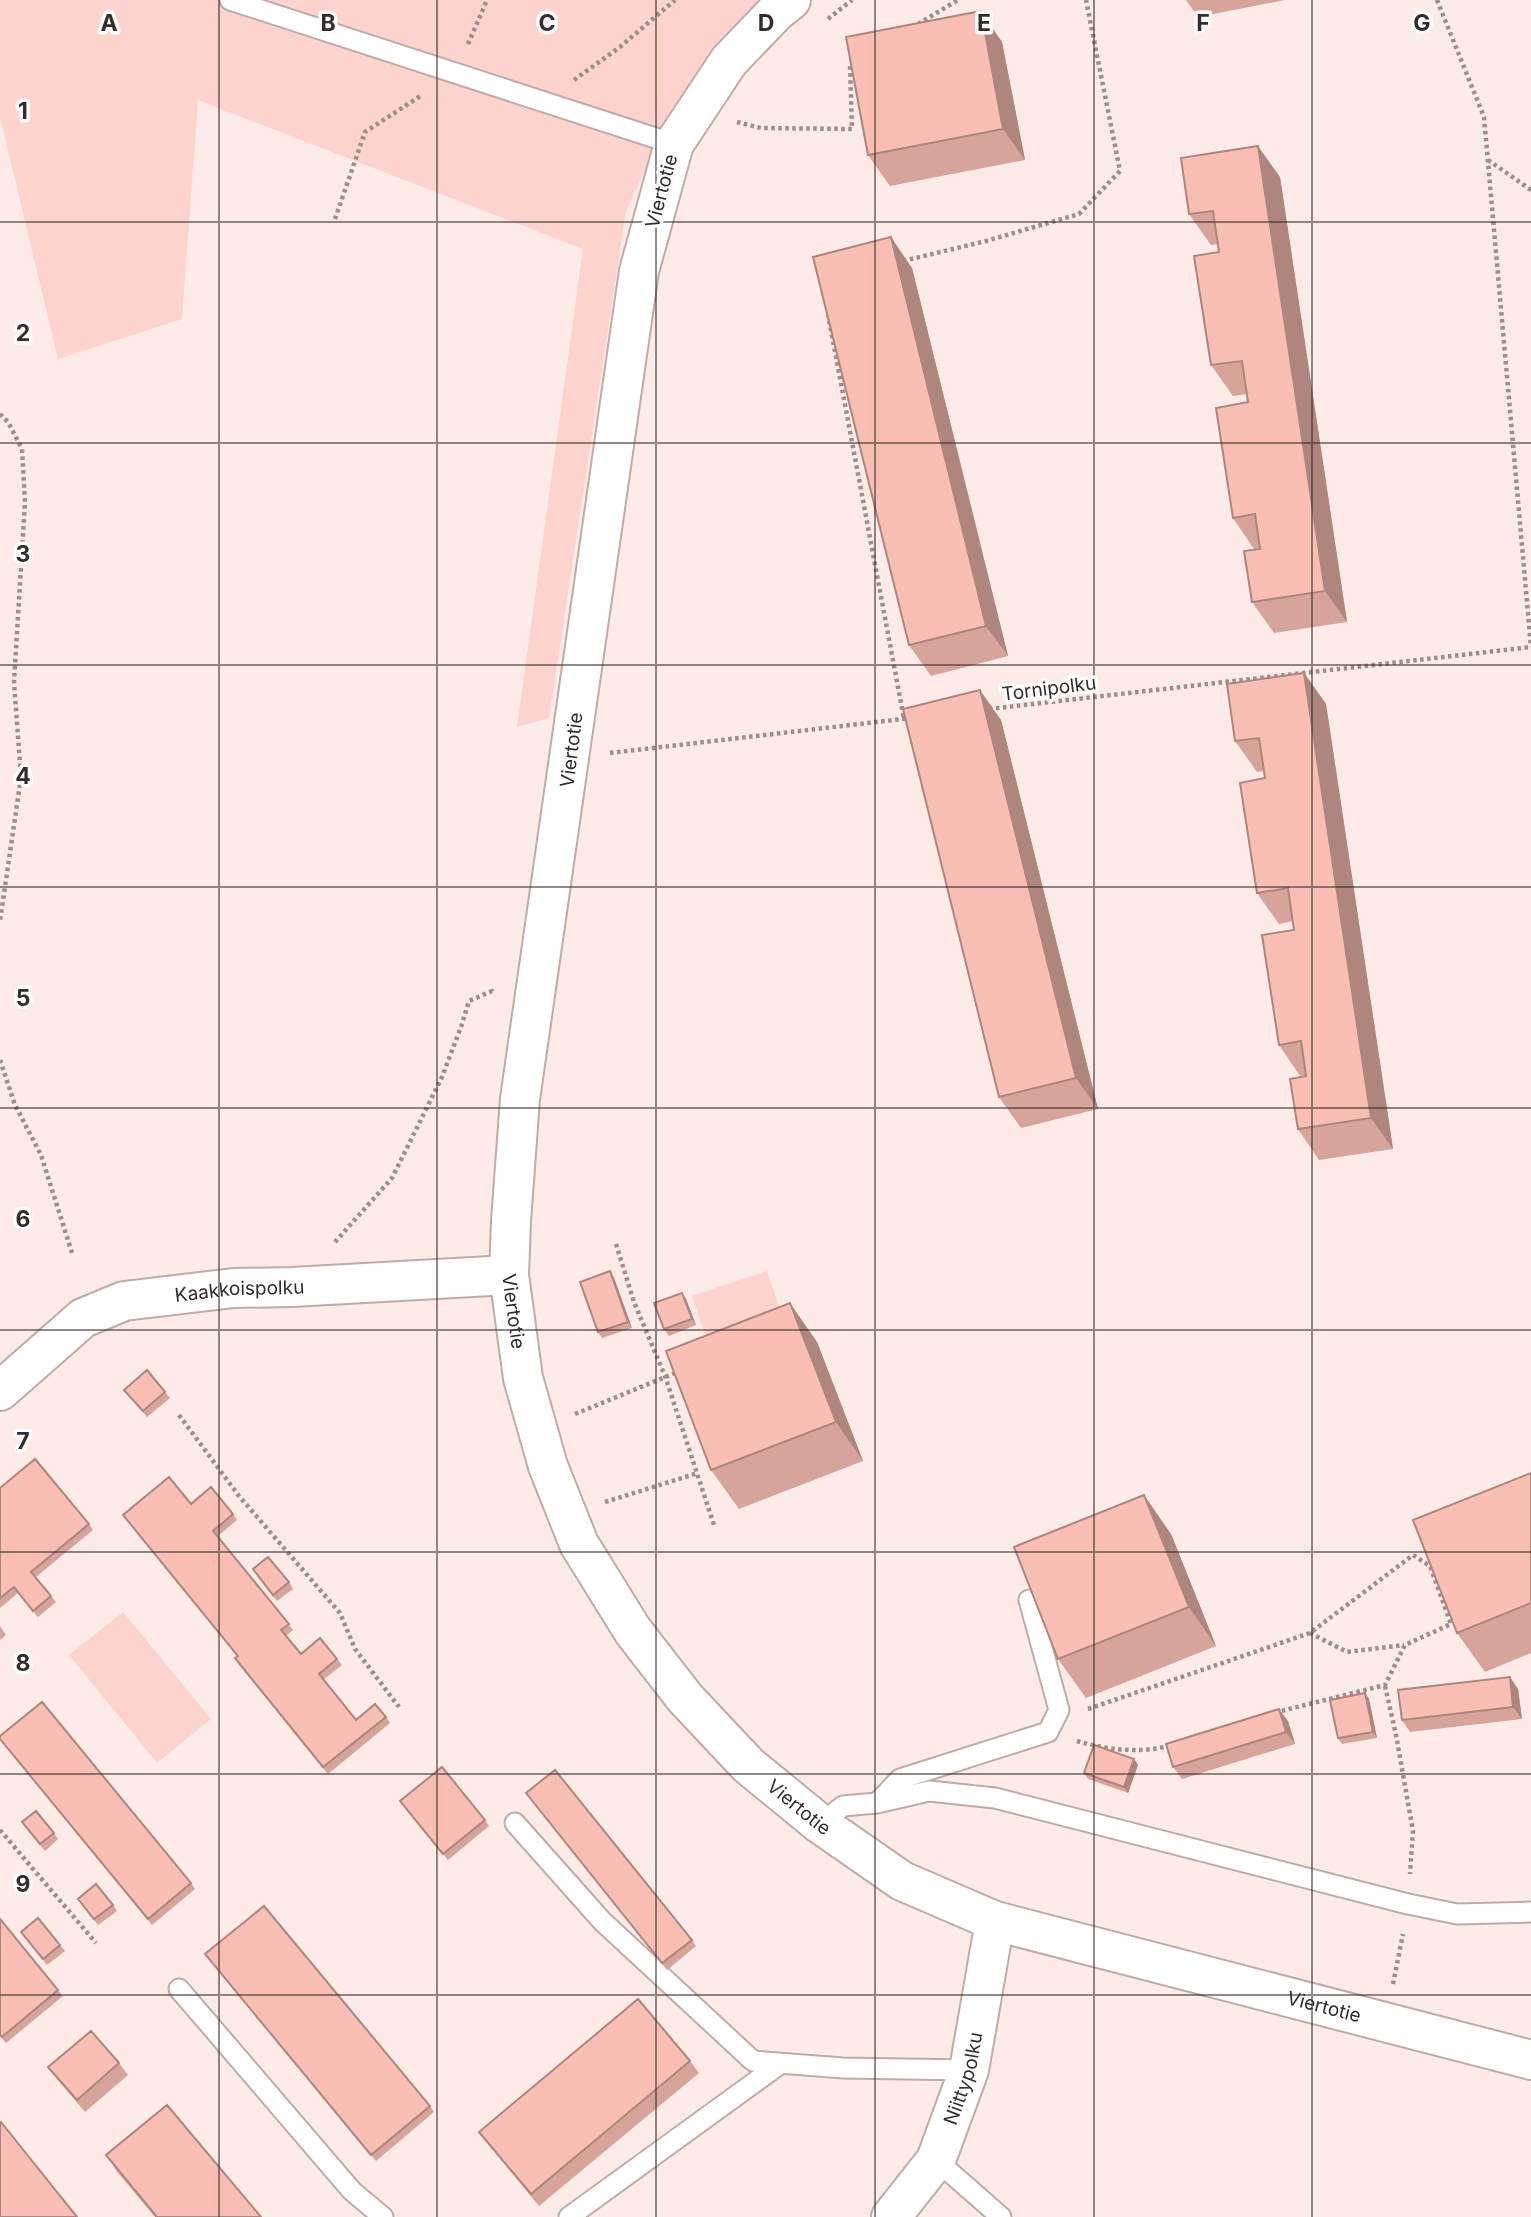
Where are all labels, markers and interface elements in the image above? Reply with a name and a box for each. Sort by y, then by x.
text: A [100,9,118,37]
text: B [320,9,336,37]
text: C [538,9,556,37]
text: D [758,9,774,37]
text: E [977,9,991,37]
text: F [1196,9,1210,37]
text: G [1413,9,1431,37]
text: 1 [18,97,28,125]
street label: Viertotie [641,152,682,231]
text: 2 [16,319,30,347]
text: 3 [16,540,30,568]
street label: Tornipolku [1001,671,1097,706]
street label: Viertotie [555,711,588,789]
text: 4 [15,762,31,790]
text: 5 [16,984,30,1012]
text: 6 [16,1205,30,1233]
street label: Viertotie [497,1272,530,1350]
street label: Kaakkoispolku [173,1275,305,1307]
text: 7 [16,1427,30,1455]
text: 8 [16,1649,30,1677]
street label: Viertotie [762,1774,835,1840]
text: 9 [16,1870,30,1898]
street label: Viertotie [1285,1986,1363,2027]
street label: Niittypolku [939,2030,987,2128]

